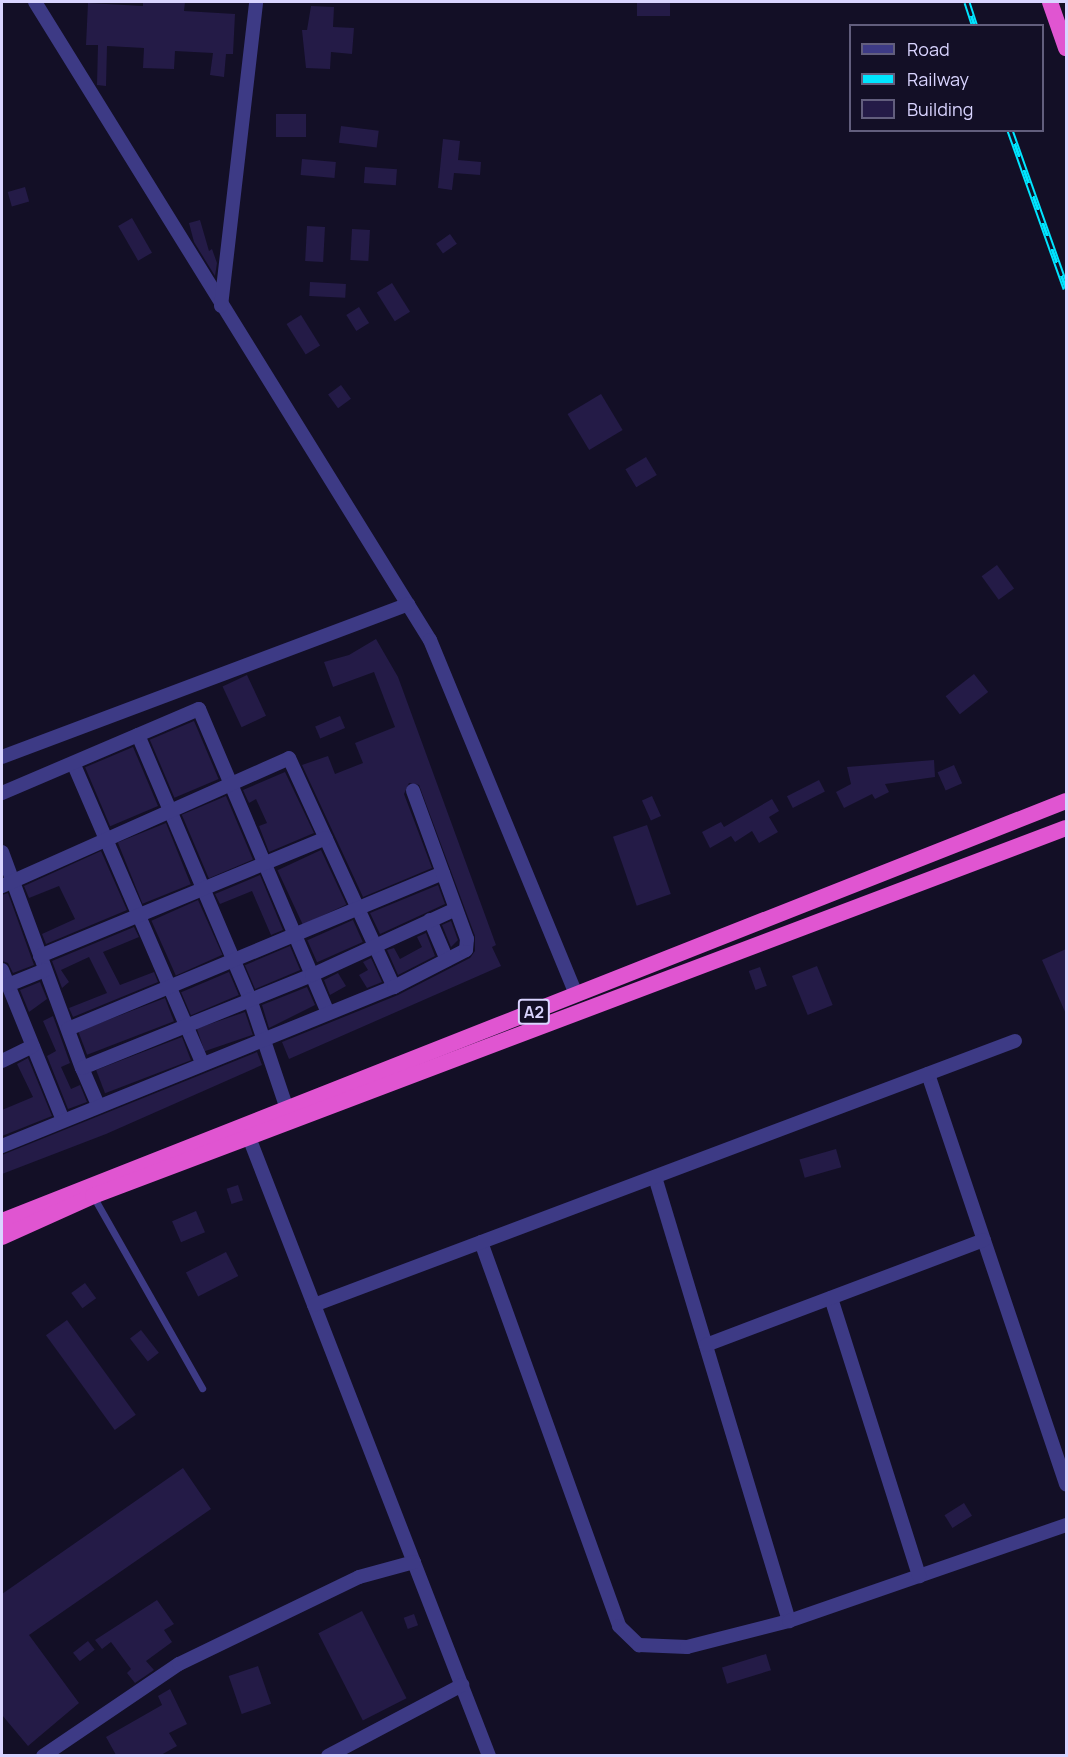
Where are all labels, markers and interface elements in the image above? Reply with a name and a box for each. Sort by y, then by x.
legend [849,24,1044,132]
text: Road [907,37,950,61]
text: Railway [907,67,969,91]
text: Building [907,97,973,121]
road number: A2 [518,999,550,1025]

